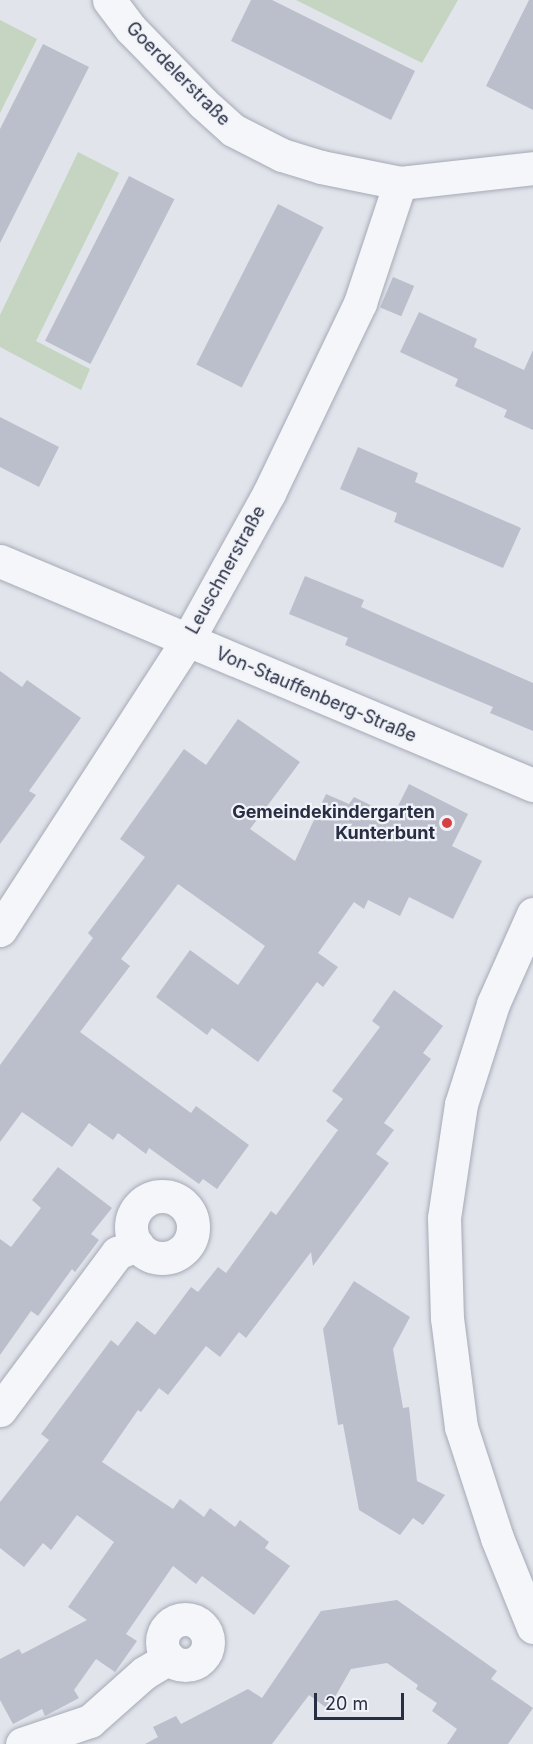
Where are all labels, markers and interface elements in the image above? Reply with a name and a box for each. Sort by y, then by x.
street label: Goerdelerstraße [122,18,234,130]
street label: Leuschnerstraße [182,502,270,638]
street label: Von-Stauffenberg-Straße [212,643,420,747]
place label: Gemeindekindergarten Kunterbunt [232,802,435,844]
marker: Gemeindekindergarten Kunterbunt [440,816,454,830]
scale bar [317,1681,407,1719]
text: 20 m [325,1693,368,1714]

